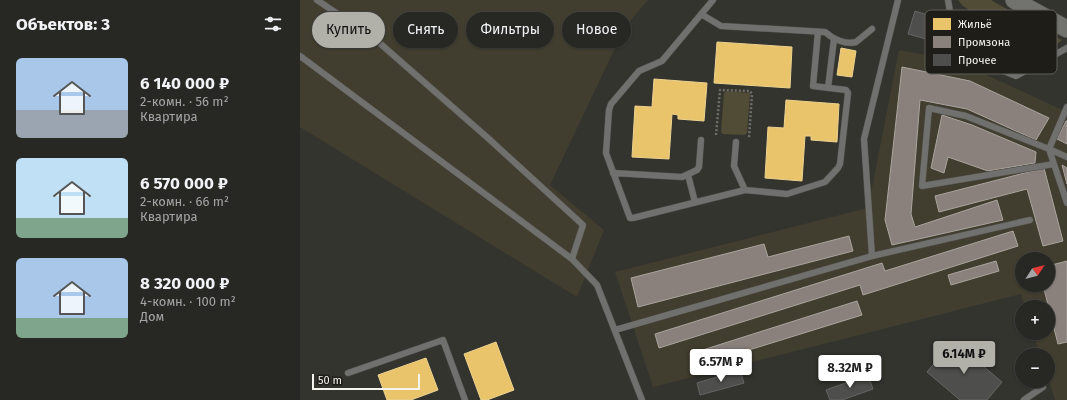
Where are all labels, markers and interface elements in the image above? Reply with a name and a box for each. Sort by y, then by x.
legend [925,10,1057,74]
chip: Купить [312,12,385,48]
chip: Снять [393,12,458,48]
chip: Фильтры [466,12,554,48]
chip: Новое [562,12,631,48]
icon: filters [262,13,284,35]
text: Объектов: 3 [16,14,110,35]
text: Жильё [958,18,992,31]
text: Промзона [958,36,1010,49]
text: Прочее [958,54,996,67]
text: 6 140 000 ₽ [140,73,229,94]
icon: home [48,74,96,122]
text: 2-комн. · 56 m² [140,94,229,109]
text: Квартира [140,109,198,124]
text: 6 570 000 ₽ [140,173,228,194]
icon: home [48,174,96,222]
text: 2-комн. · 66 m² [140,194,229,209]
text: Квартира [140,209,198,224]
north arrow [1015,252,1055,292]
map controls [1015,252,1055,388]
text: 8 320 000 ₽ [140,273,229,294]
icon: home [48,274,96,322]
text: 4-комн. · 100 m² [140,294,236,309]
button: + [1015,300,1055,340]
text: Дом [140,309,164,324]
pin: 6.14M ₽ [927,341,1001,375]
text: 6.14M ₽ [942,346,986,361]
button: − [1015,348,1055,388]
pin: 6.57M ₽ [684,349,758,383]
text: 6.57M ₽ [699,354,743,369]
pin: 8.32M ₽ [813,355,887,389]
text: 8.32M ₽ [827,360,873,375]
scale bar [312,372,420,391]
text: 50 m [318,374,342,387]

